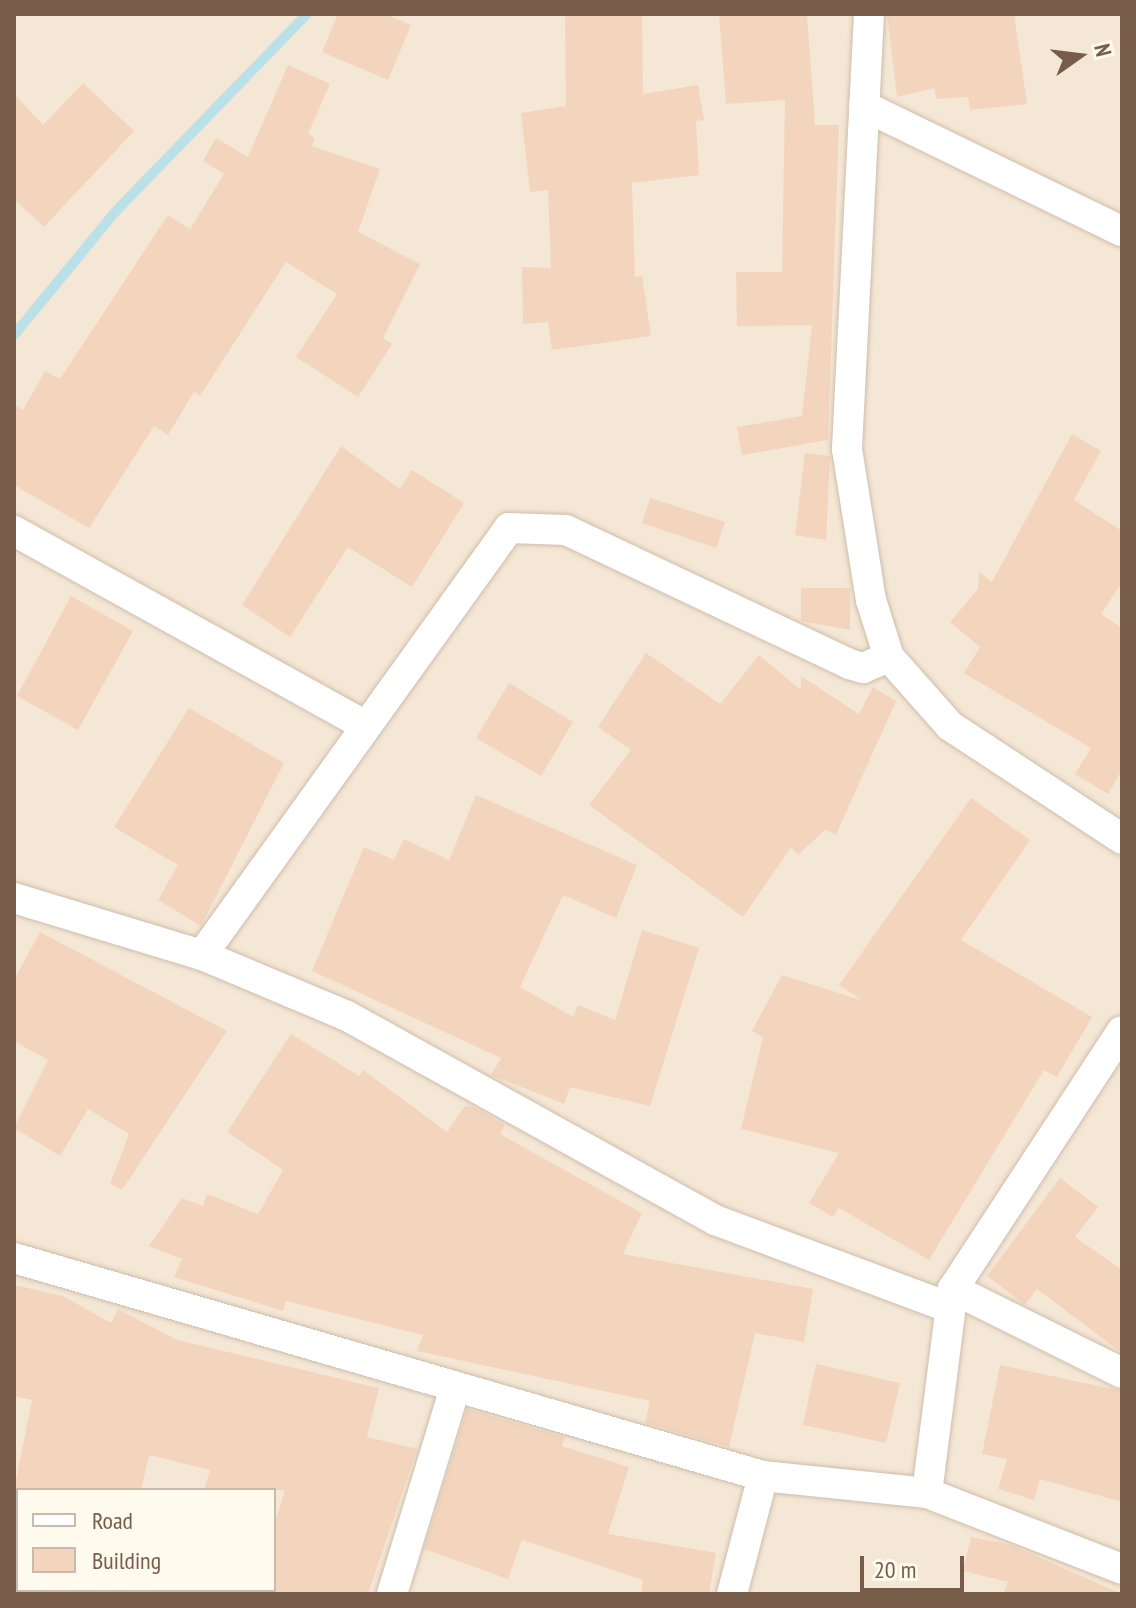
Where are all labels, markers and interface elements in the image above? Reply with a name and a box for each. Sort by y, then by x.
north arrow [1040,16,1120,96]
text: N [1088,41,1118,59]
legend [16,1488,276,1592]
text: Road [92,1505,133,1536]
scale bar [864,1540,968,1590]
text: Building [92,1545,161,1576]
text: 20 m [874,1554,916,1585]

